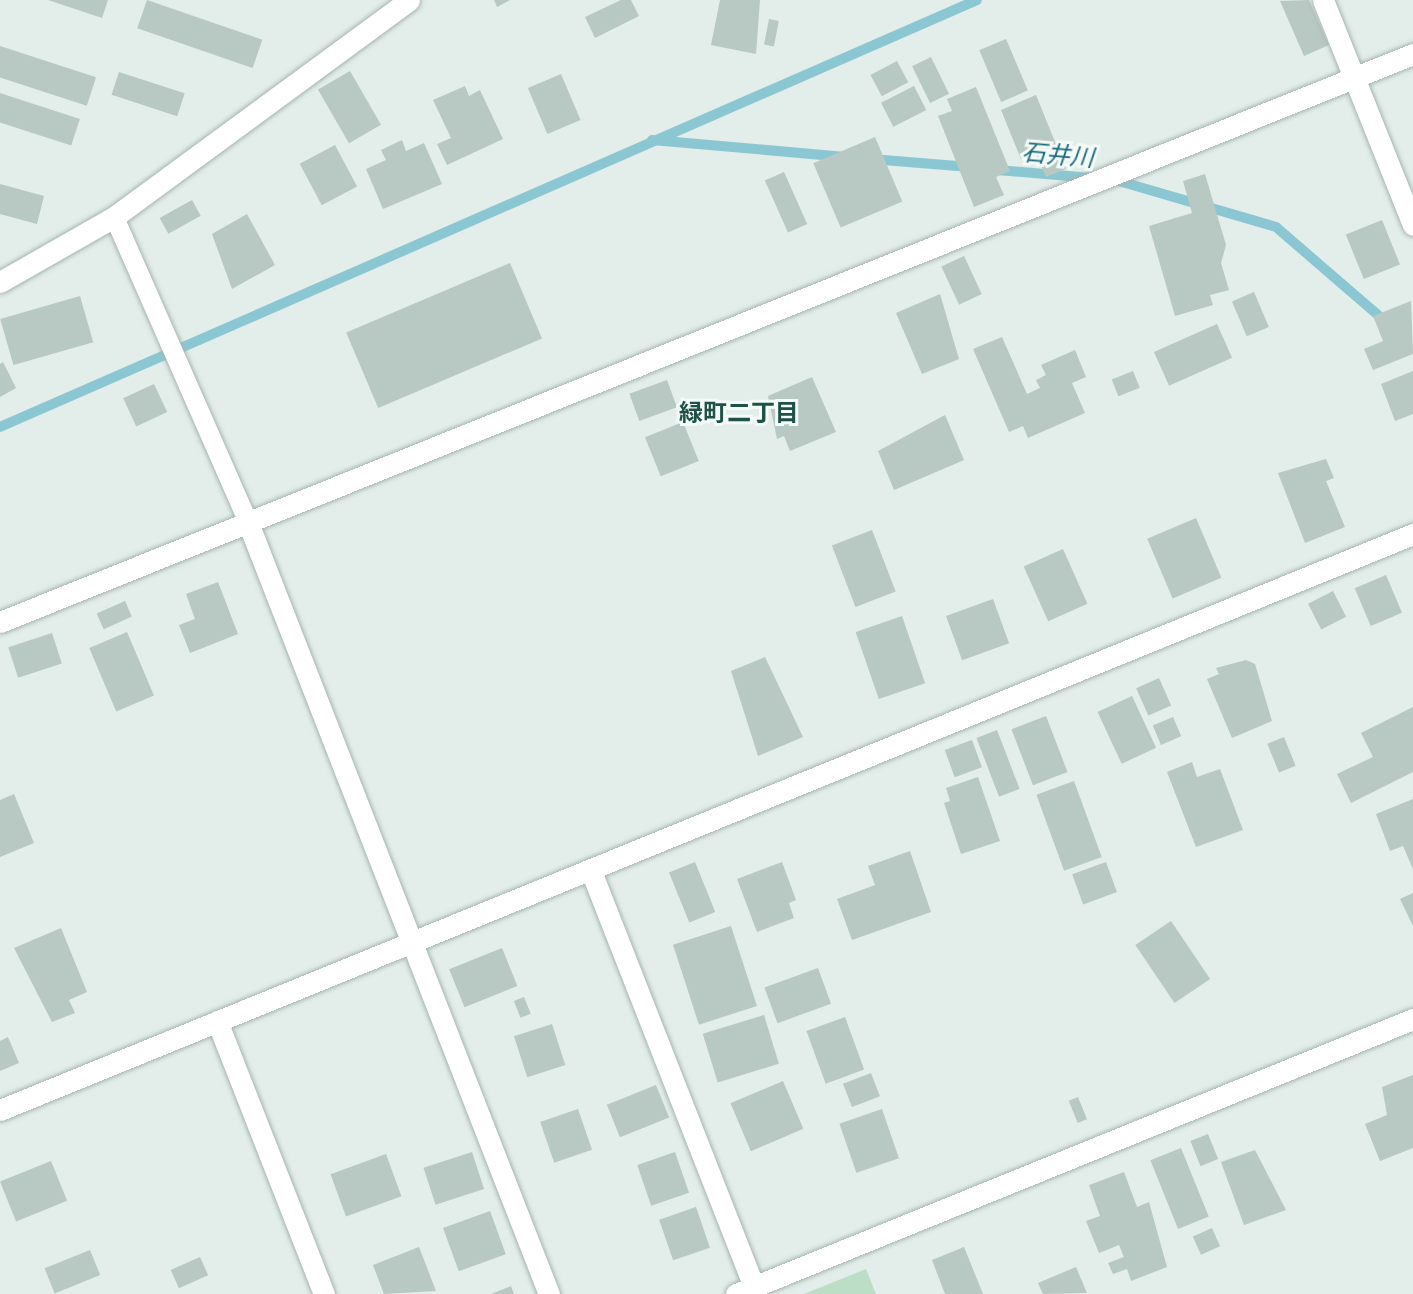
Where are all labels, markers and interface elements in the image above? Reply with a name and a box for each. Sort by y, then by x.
water label: 石井川 [1021,137,1095,171]
district label: 緑町二丁目 [679,398,799,426]

